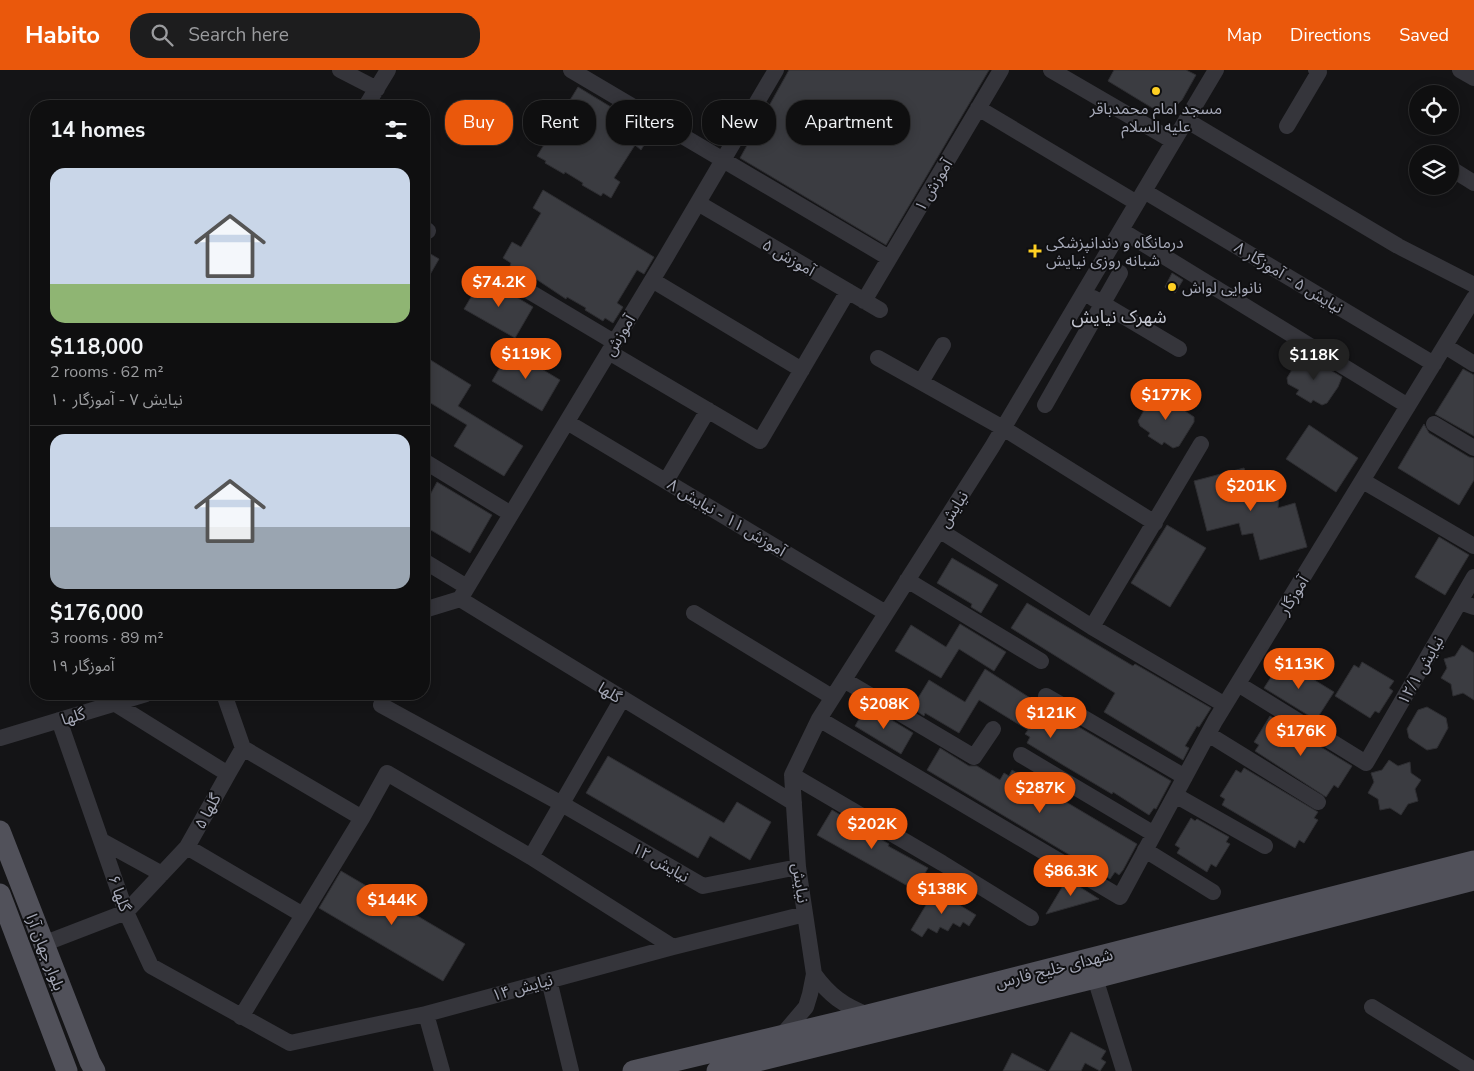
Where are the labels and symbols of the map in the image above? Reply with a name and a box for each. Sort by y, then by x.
marker: مسجد امام محمدباقر علیه السلام [1150,85,1162,97]
place label: مسجد امام محمدباقر علیه السلام [1089,98,1222,139]
street label: آموزش ۱ [910,154,959,216]
place label: درمانگاه و دندانپزشکی شبانه روزی نیایش [1046,232,1184,272]
street label: آموزش ۵ [758,234,820,282]
street label: نیایش ۵ - آموزگار ۸ [1230,237,1347,319]
marker: درمانگاه و دندانپزشکی شبانه روزی نیایش [1028,244,1042,258]
pin: $74.2K [458,266,540,308]
place label: نانوایی لواش [1182,277,1262,299]
marker: نانوایی لواش [1166,281,1178,293]
district label: شهرک نیایش [1071,305,1167,329]
street label: آموزش [599,310,641,360]
pin: $119K [491,338,561,380]
pin: $118K [1279,338,1349,381]
pin: $177K [1131,378,1201,421]
pin: $201K [1216,470,1286,512]
street label: آموزش ۱۱ - نیایش ۸ [663,474,791,563]
street label: نیایش [934,487,974,532]
street label: آموزگار [1273,571,1315,620]
street label: نیایش ۱۲/۱ [1392,632,1449,709]
pin: $113K [1264,648,1334,690]
street label: گلها [593,677,626,709]
pin: $208K [849,688,919,730]
pin: $121K [1016,696,1086,739]
street label: گلها [59,703,88,731]
pin: $176K [1266,714,1336,757]
pin: $287K [1005,772,1075,814]
street label: گلها ۵ [189,789,227,833]
pin: $202K [837,808,907,850]
street label: نیایش ۱۲ [628,838,693,888]
pin: $86.3K [1030,854,1112,897]
street label: نیایش [786,862,814,904]
street label: گلها ۶ [102,872,136,915]
pin: $138K [907,872,977,915]
pin: $144K [357,884,427,926]
street label: بلوار جهان آرا [20,911,70,994]
street label: شهدای خلیج فارس [993,944,1116,995]
street label: نیایش ۱۴ [489,969,555,1007]

